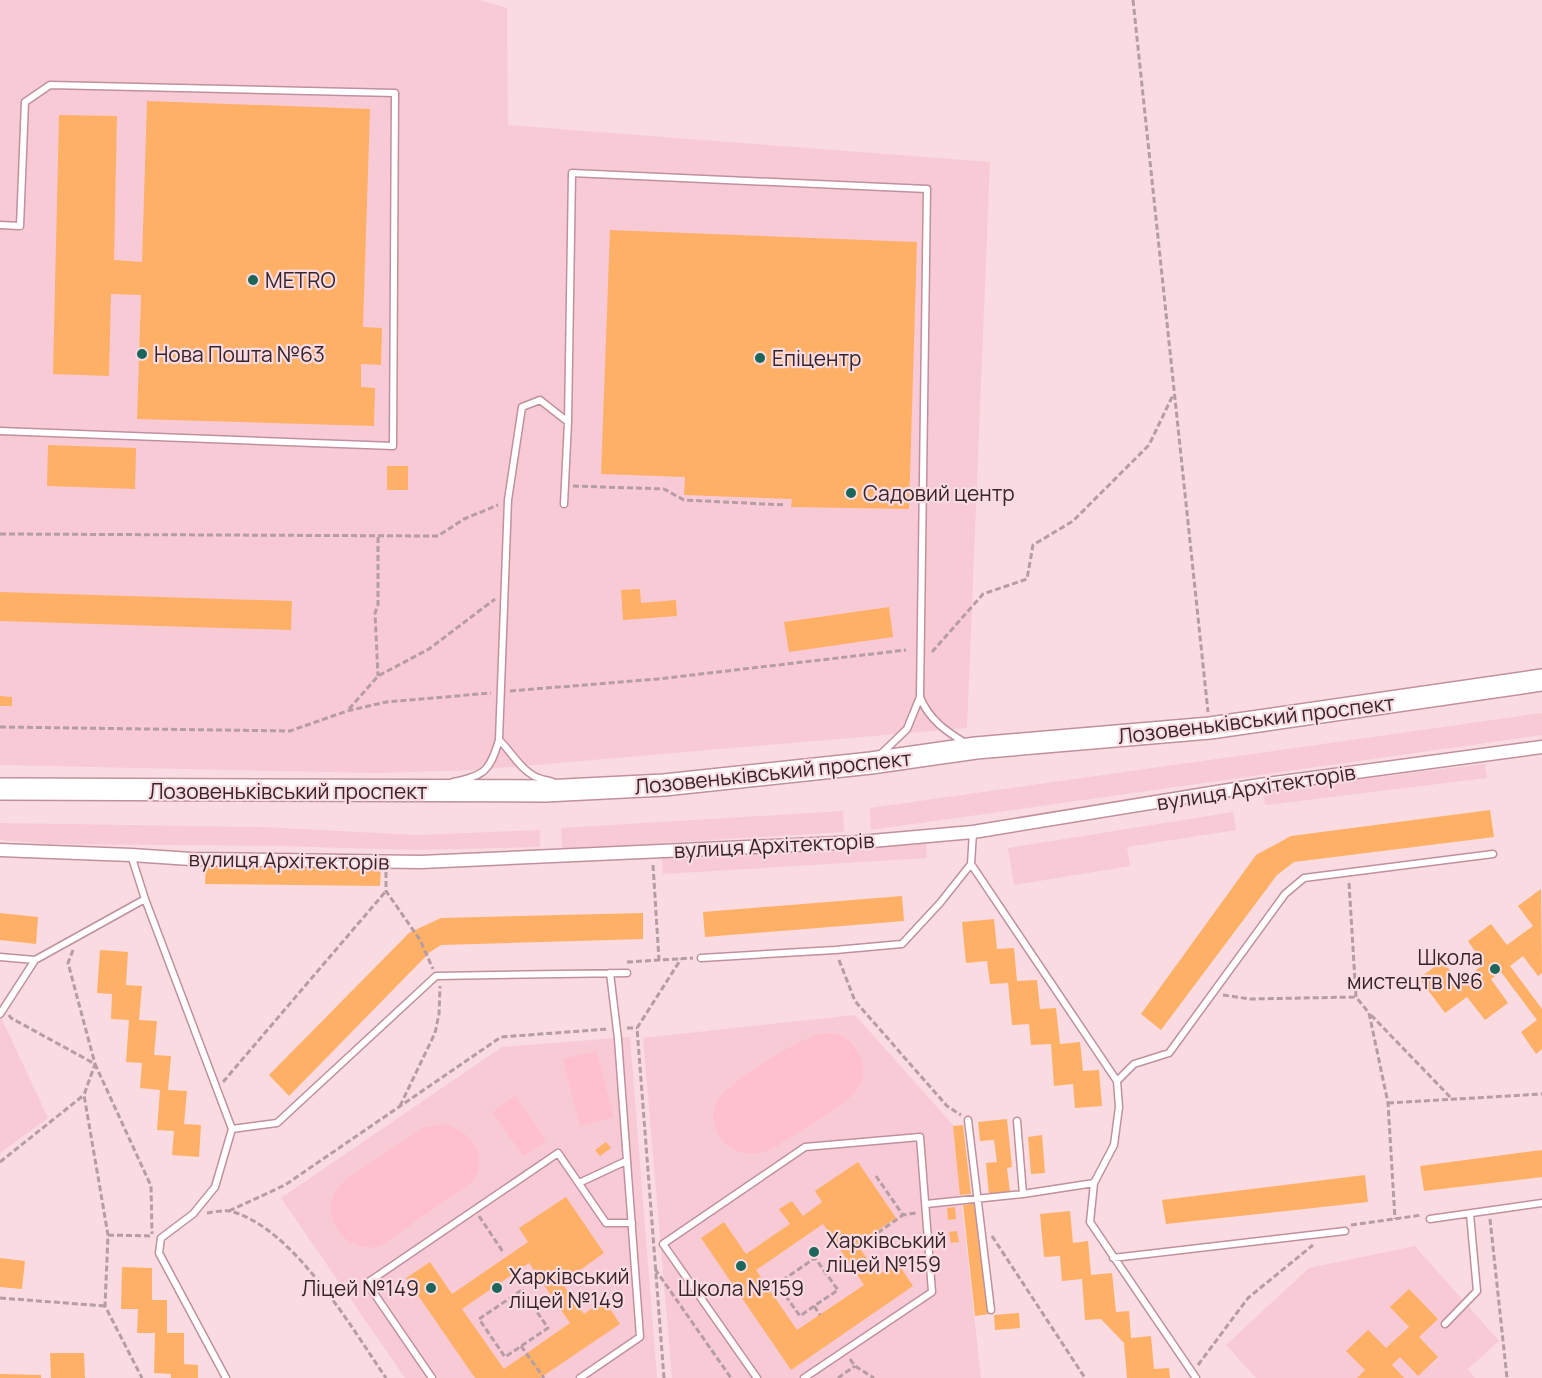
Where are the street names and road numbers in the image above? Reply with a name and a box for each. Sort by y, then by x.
street label: Лозовеньківський проспект [1116,688,1396,750]
street label: Лозовеньківський проспект [633,743,913,800]
street label: вулиця Архітекторів [1155,757,1357,817]
street label: Лозовеньківський проспект [149,777,428,805]
street label: вулиця Архітекторів [673,826,875,864]
street label: вулиця Архітекторів [188,844,390,876]

